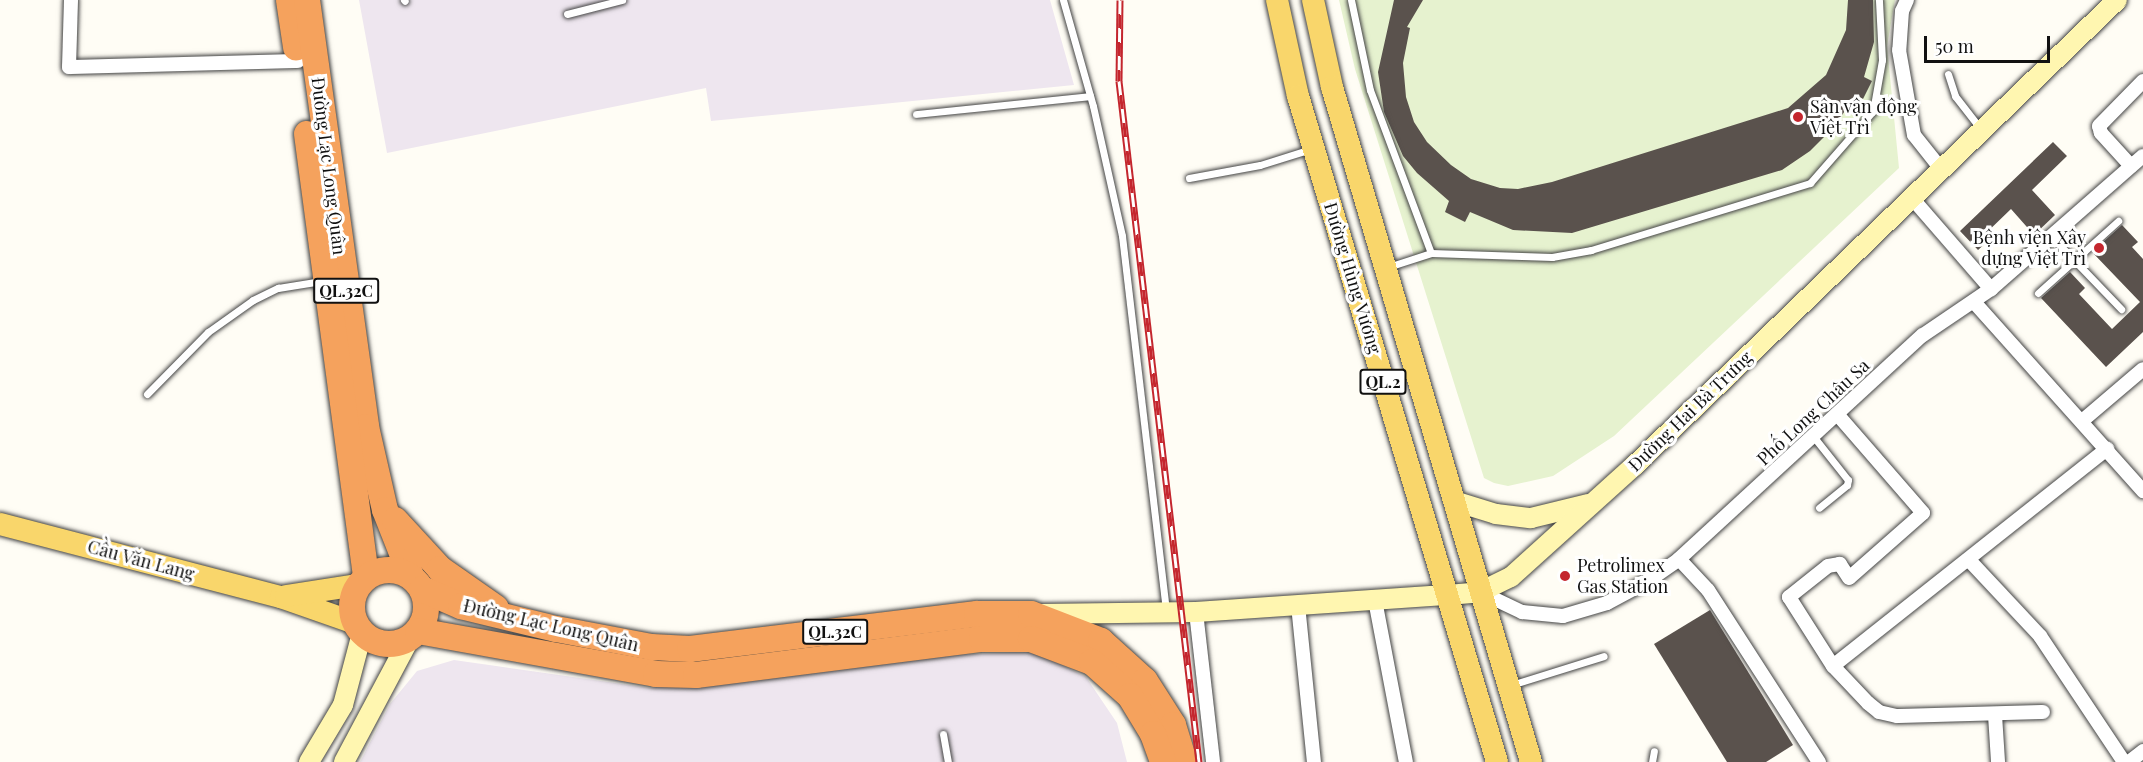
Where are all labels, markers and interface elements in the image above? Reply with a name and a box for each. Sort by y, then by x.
scale bar [1927,24,2053,62]
text: 50 m [1935,34,1974,58]
street label: Đường Lạc Long Quân [307,76,351,256]
place label: Sân vận động Việt Trì [1810,96,1917,138]
marker: Sân vận động Việt Trì [1791,110,1805,124]
street label: Đường Hùng Vương [1320,199,1386,357]
place label: Bệnh viện Xây dựng Việt Trì [1972,227,2086,270]
marker: Bệnh viện Xây dựng Việt Trì [2090,239,2108,257]
road number: QL.32C [313,278,379,304]
street label: Đường Hai Bà Trưng [1623,346,1757,476]
street label: Phố Long Châu Sa [1752,354,1874,470]
road number: QL.2 [1359,369,1407,395]
street label: Cầu Văn Lang [85,535,197,585]
place label: Petrolimex Gas Station [1577,555,1668,598]
marker: Petrolimex Gas Station [1558,569,1572,583]
street label: Đường Lạc Long Quân [461,594,641,656]
road number: QL.32C [802,619,868,645]

